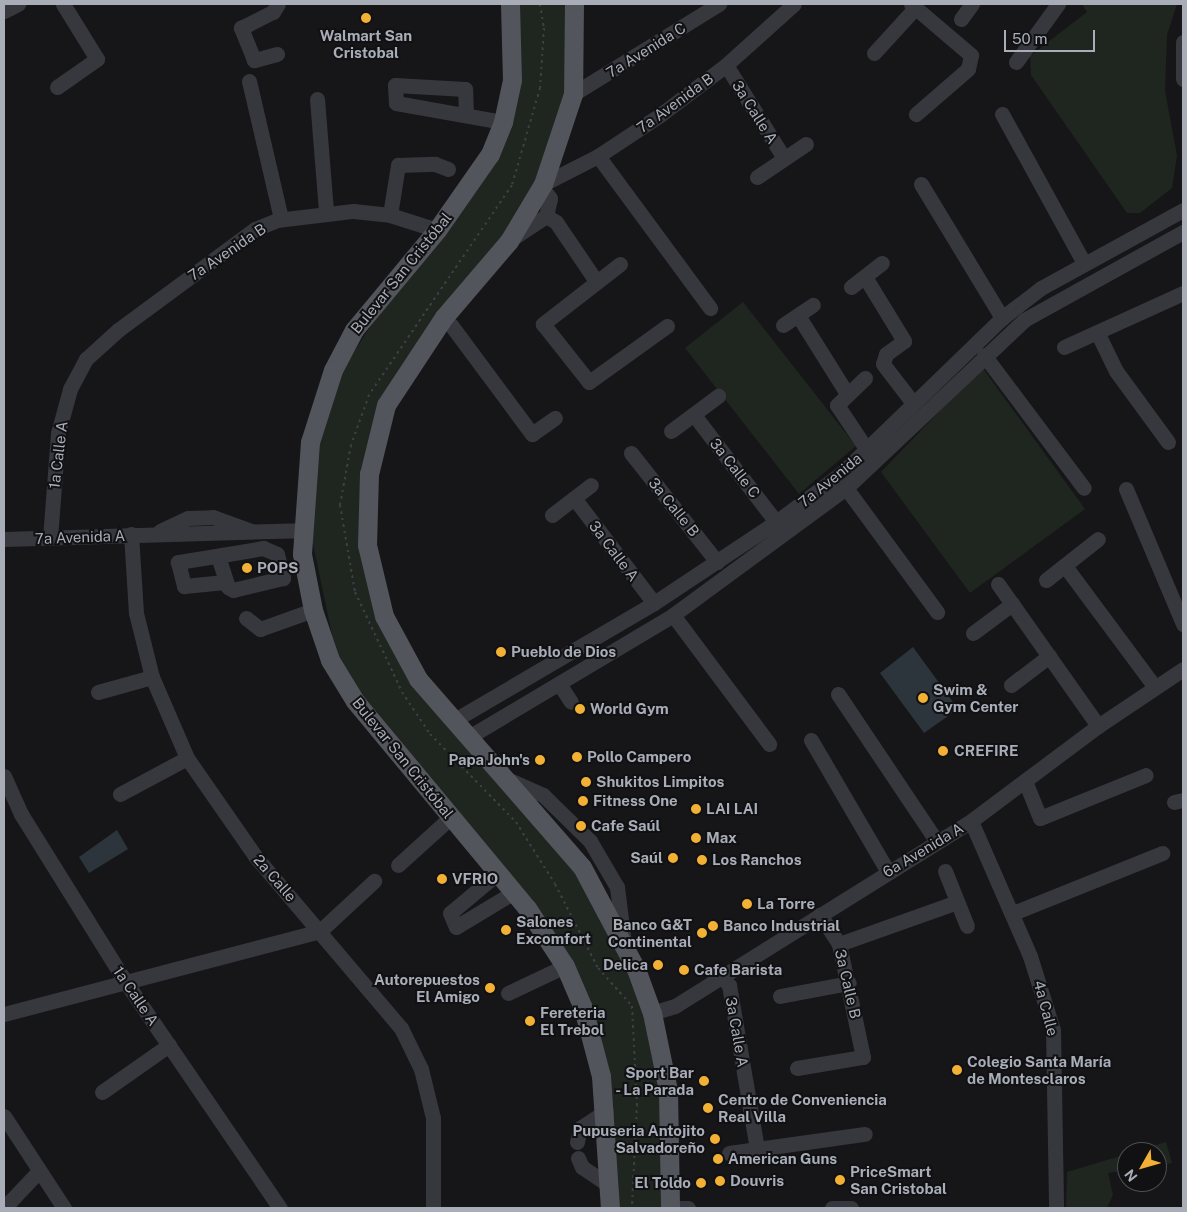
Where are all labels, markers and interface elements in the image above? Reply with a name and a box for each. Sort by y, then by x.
marker: Walmart San Cristobal [360,12,372,24]
street label: 7a Avenida C [603,18,689,82]
scale bar [1007,20,1098,52]
place label: Walmart San Cristobal [320,26,412,61]
text: 50 m [1012,30,1047,47]
street label: 7a Avenida B [633,69,717,137]
street label: 3a Calle A [729,77,781,147]
street label: Bulevar San Cristóbal [347,209,455,337]
street label: 7a Avenida B [185,219,269,285]
street label: 1a Calle A [45,420,71,490]
street label: 3a Calle C [706,435,764,501]
street label: 7a Avenida [795,449,865,511]
street label: 3a Calle B [645,474,703,540]
street label: 3a Calle A [585,517,643,585]
street label: 7a Avenida A [34,526,126,548]
place label: POPS [257,559,298,577]
marker: POPS [241,562,253,574]
place label: Pueblo de Dios [511,643,616,661]
marker: Pueblo de Dios [495,646,507,658]
place label: Swim & Gym Center [933,680,1019,715]
marker: Swim & Gym Center [917,692,929,704]
street label: Bulevar San Cristóbal [349,694,457,822]
place label: World Gym [590,700,669,718]
marker: World Gym [574,703,586,715]
place label: CREFIRE [954,742,1019,760]
marker: CREFIRE [936,744,950,758]
place label: Pollo Campero [587,748,691,766]
place label: Papa John's [448,751,530,769]
marker: Pollo Campero [571,751,583,763]
marker: Papa John's [534,754,546,766]
place label: Shukitos Limpitos [596,773,725,791]
marker: Shukitos Limpitos [580,776,592,788]
place label: Fitness One [593,792,678,810]
marker: Fitness One [577,795,589,807]
place label: LAI LAI [706,800,758,818]
marker: LAI LAI [690,803,702,815]
place label: Cafe Saúl [591,817,661,835]
street label: 6a Avenida A [879,819,967,881]
marker: Cafe Saúl [575,820,587,832]
place label: Max [706,829,737,847]
marker: Max [690,832,702,844]
place label: Saúl [630,849,663,867]
street label: 2a Calle [250,851,300,905]
place label: Los Ranchos [712,851,802,869]
marker: Saúl [667,852,679,864]
marker: Los Ranchos [696,854,708,866]
place label: VFRIO [452,870,498,888]
marker: VFRIO [436,873,448,885]
place label: La Torre [757,895,815,913]
marker: La Torre [741,898,753,910]
place label: Salones Excomfort [516,912,591,947]
place label: Banco G&T Continental [608,915,692,950]
place label: Banco Industrial [723,917,840,935]
marker: Banco Industrial [707,920,719,932]
marker: Salones Excomfort [500,924,512,936]
marker: Banco G&T Continental [696,927,708,939]
street label: 3a Calle B [831,948,865,1020]
place label: Delica [603,956,648,974]
marker: Delica [652,959,664,971]
place label: Cafe Barista [694,961,782,979]
street label: 1a Calle A [110,963,162,1029]
marker: Cafe Barista [678,964,690,976]
place label: Autorepuestos El Amigo [374,970,480,1005]
street label: 4a Calle [1030,978,1062,1038]
marker: Autorepuestos El Amigo [484,982,496,994]
street label: 3a Calle A [722,995,752,1069]
place label: Fereteria El Trebol [540,1003,605,1038]
marker: Fereteria El Trebol [524,1015,536,1027]
place label: Colegio Santa María de Montesclaros [967,1052,1111,1087]
place label: Sport Bar - La Parada [614,1063,694,1098]
marker: Colegio Santa María de Montesclaros [951,1064,963,1076]
marker: Sport Bar - La Parada [698,1075,710,1087]
place label: Centro de Conveniencia Real Villa [718,1090,887,1125]
marker: Centro de Conveniencia Real Villa [702,1102,714,1114]
place label: Pupuseria Antojito Salvadoreño [573,1121,705,1156]
marker: Pupuseria Antojito Salvadoreño [709,1133,721,1145]
north arrow [1117,1142,1167,1192]
place label: American Guns [728,1150,837,1168]
marker: American Guns [712,1153,724,1165]
place label: PriceSmart San Cristobal [850,1162,947,1197]
text: N [1121,1166,1141,1185]
place label: Douvris [730,1172,784,1190]
place label: El Toldo [634,1174,691,1192]
marker: PriceSmart San Cristobal [834,1174,846,1186]
marker: Douvris [714,1175,726,1187]
marker: El Toldo [695,1177,707,1189]

